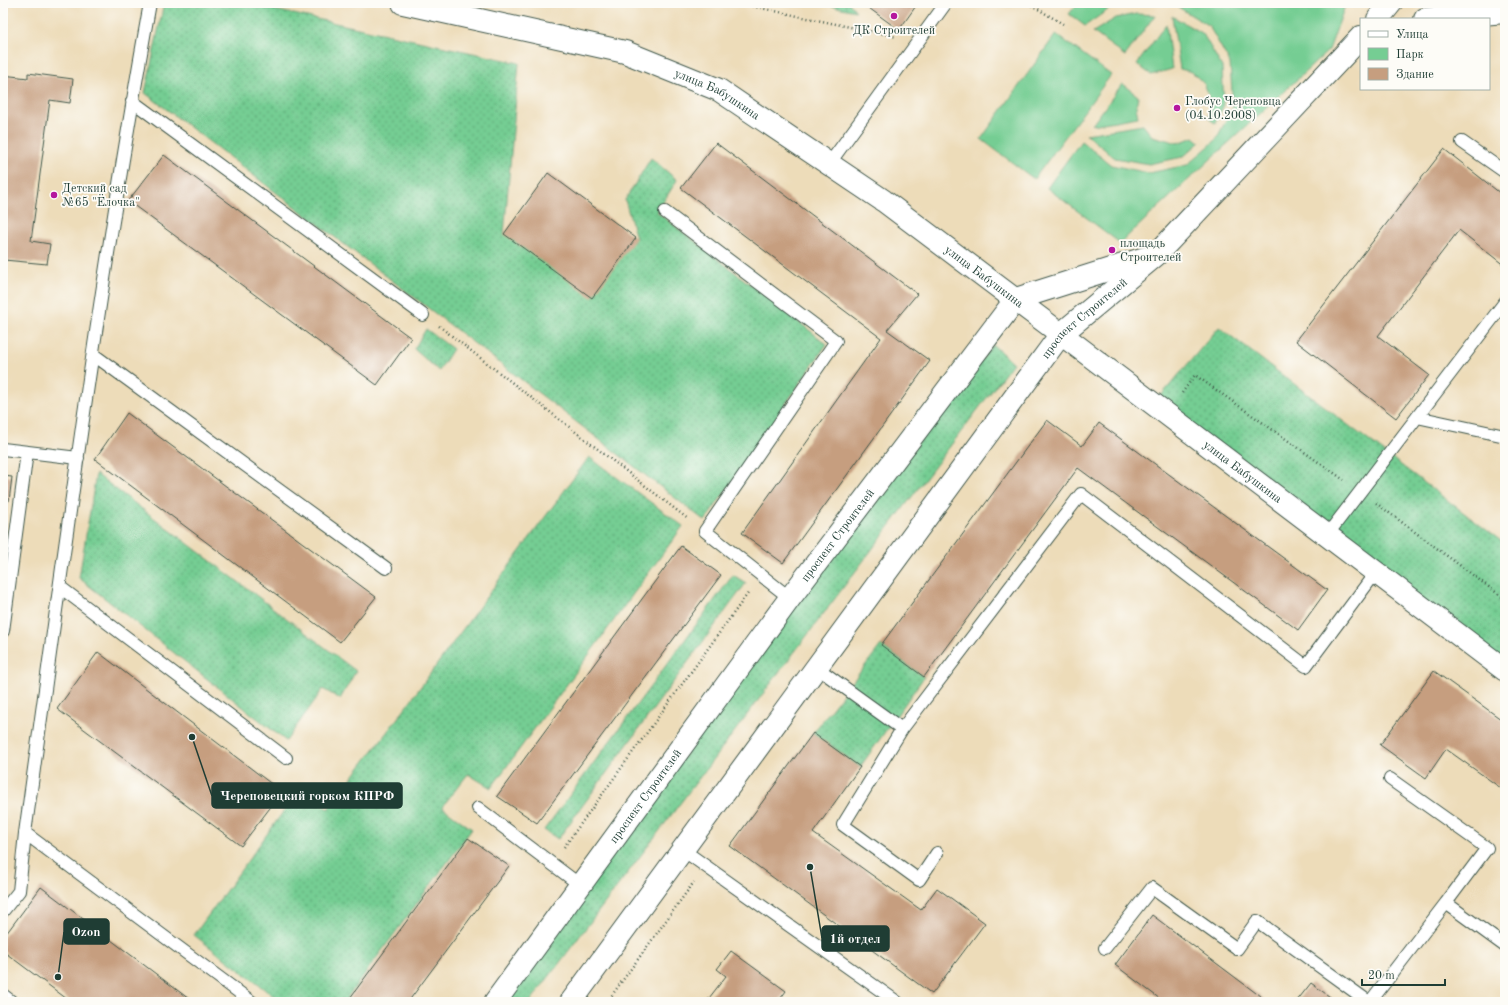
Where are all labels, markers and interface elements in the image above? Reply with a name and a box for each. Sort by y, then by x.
marker: ДК Строителей [889,11,899,21]
legend [1360,18,1490,90]
place label: ДК Строителей [853,25,935,37]
text: Улица [1396,29,1429,41]
text: Парк [1396,49,1424,61]
street label: улица Бабушкина [673,68,762,123]
text: Здание [1396,69,1434,81]
place label: Глобус Череповца (04.10.2008) [1185,96,1281,122]
marker: Глобус Череповца (04.10.2008) [1172,103,1182,113]
place label: Детский сад №65 "Ёлочка" [62,183,140,209]
marker: Детский сад №65 "Ёлочка" [49,190,59,200]
place label: площадь Строителей [1120,238,1182,264]
street label: улица Бабушкина [942,244,1025,311]
marker: площадь Строителей [1107,245,1117,255]
street label: проспект Строителей [1040,276,1130,361]
street label: улица Бабушкина [1201,439,1284,506]
street label: проспект Строителей [799,487,877,584]
street label: проспект Строителей [608,748,684,846]
callout: Череповецкий горком КПРФ [212,783,402,808]
text: Череповецкий горком КПРФ [220,790,394,803]
callout: Ozon [64,919,109,944]
text: Ozon [71,926,101,939]
callout: 1й отдел [822,926,889,951]
text: 1й отдел [829,933,881,946]
scale bar [1362,961,1445,987]
text: 20 m [1368,970,1395,982]

